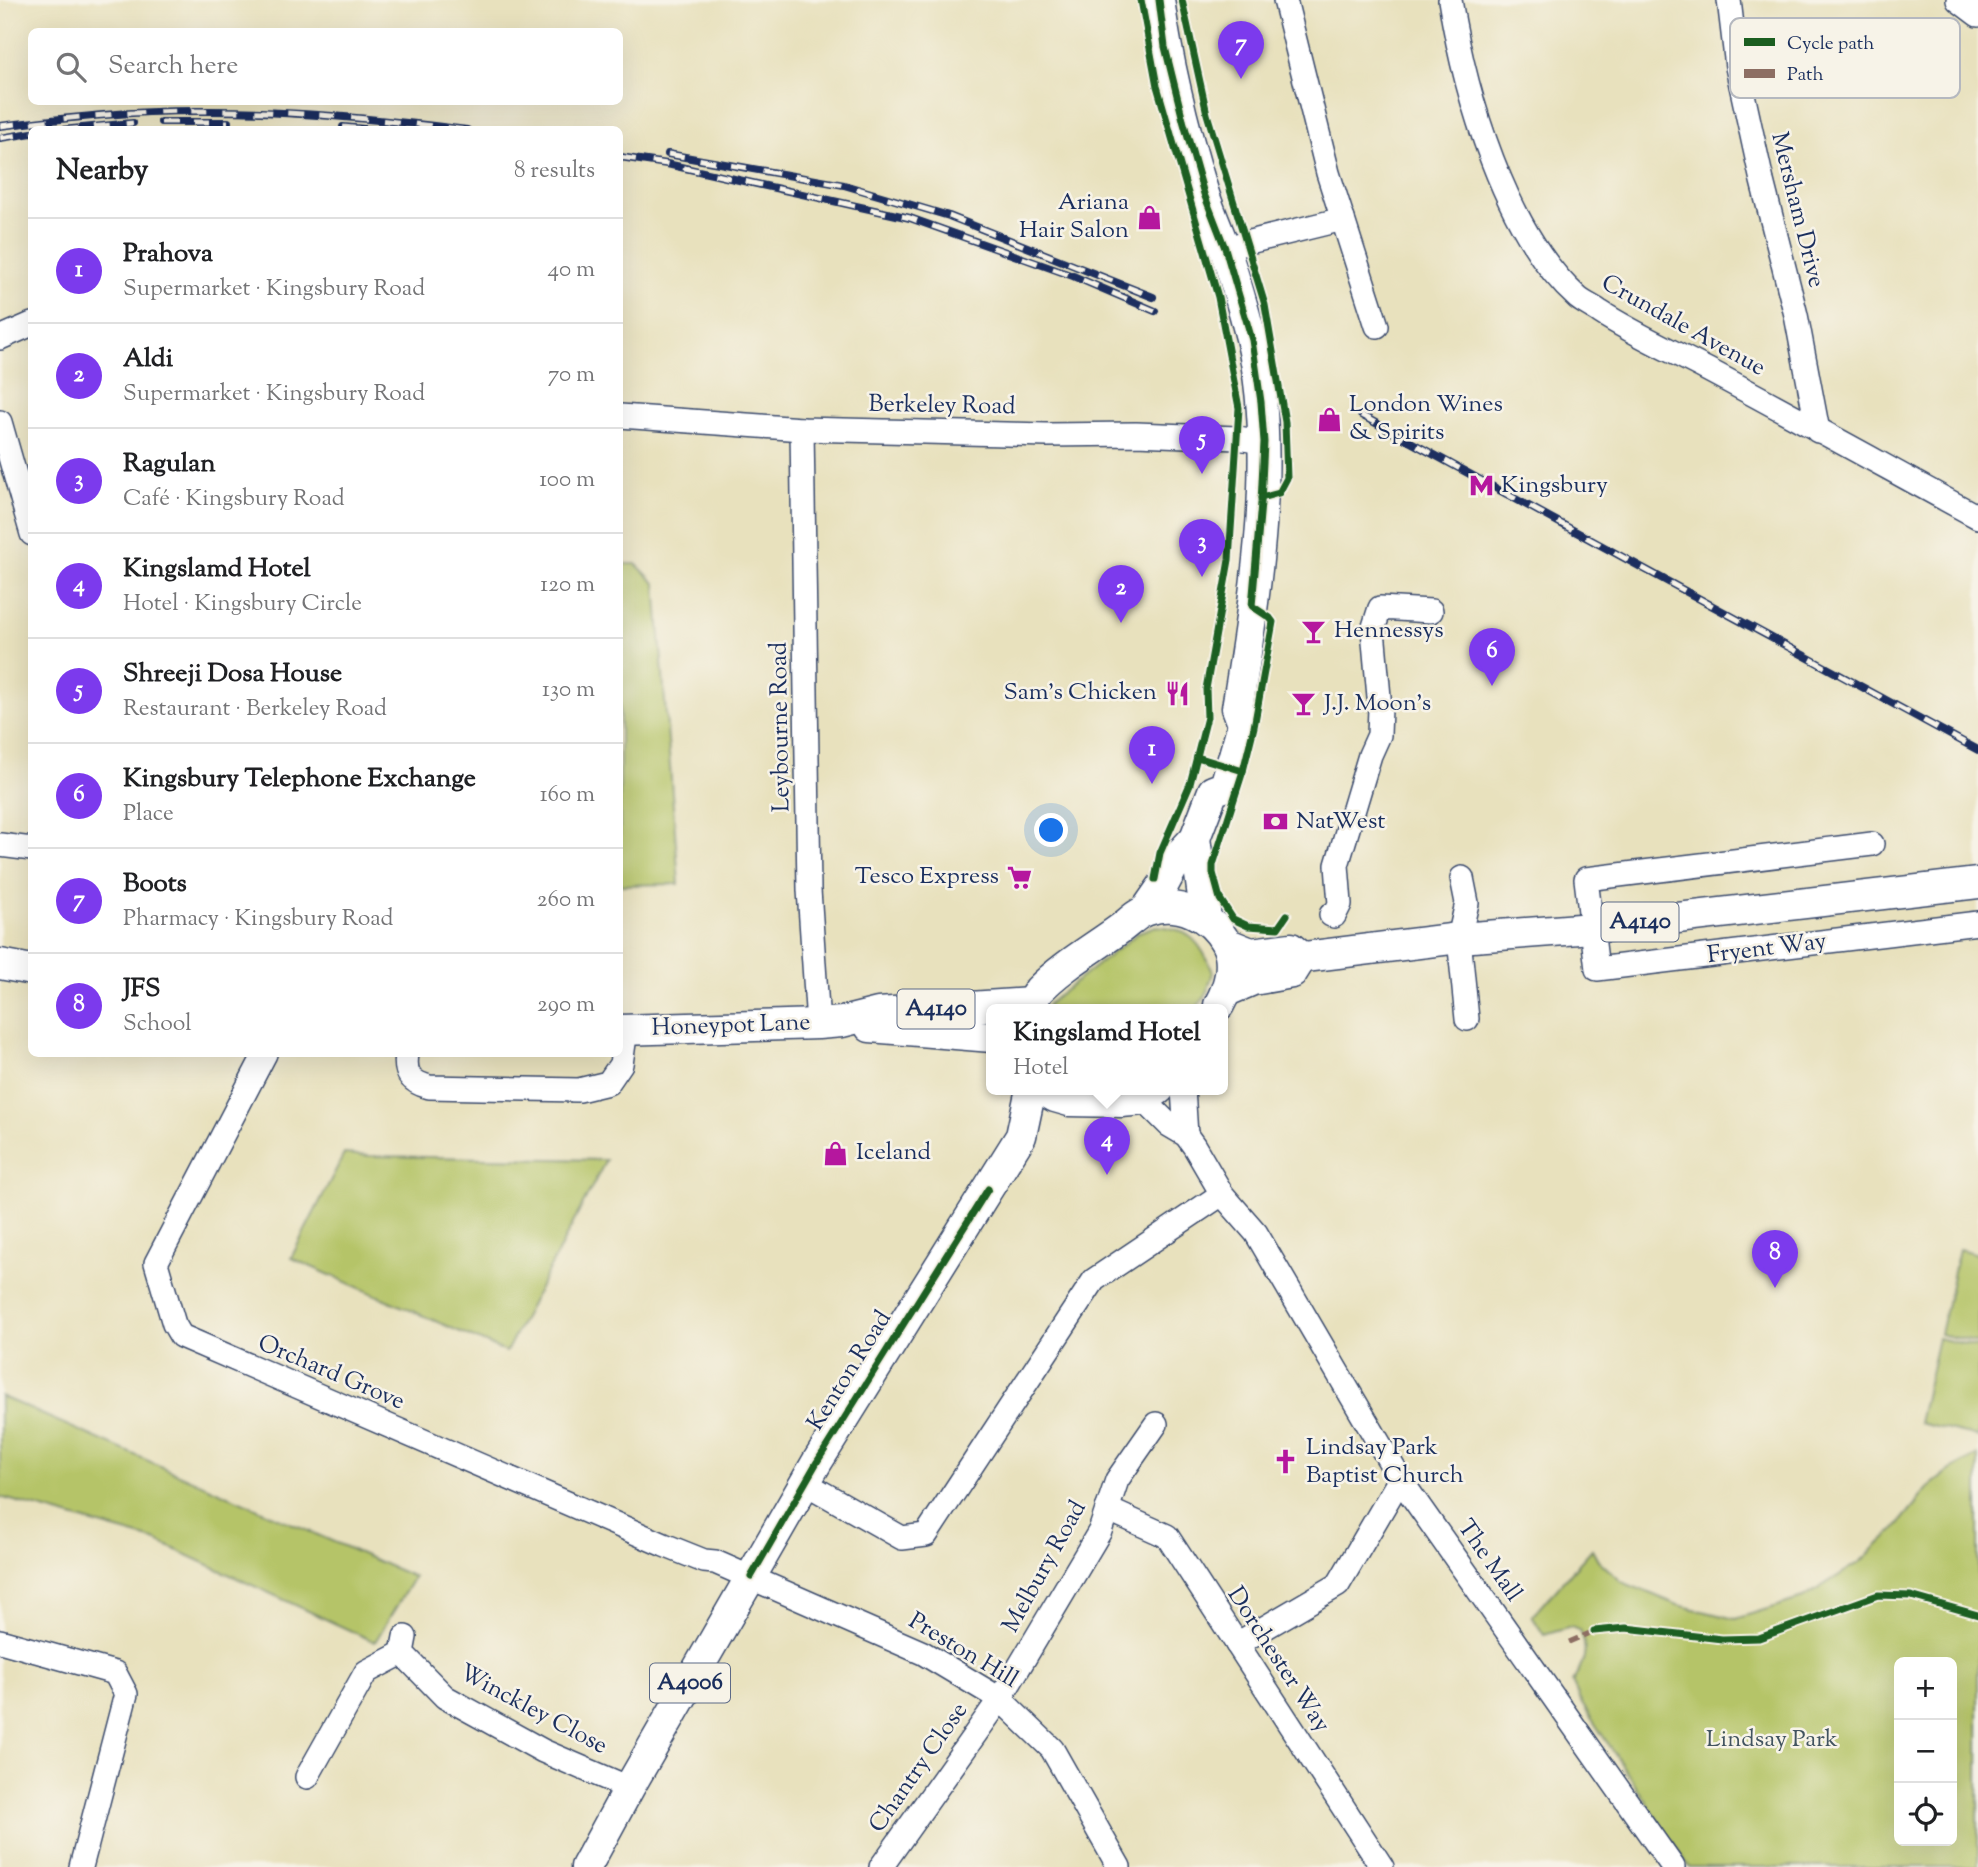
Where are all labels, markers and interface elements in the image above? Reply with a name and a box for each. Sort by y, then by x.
legend [1730,18,1960,98]
pin: 7 [1218,21,1264,79]
search box [28,28,623,105]
text: Cycle path [1787,31,1874,58]
icon: search [52,48,90,86]
text: Search here [108,48,238,85]
text: Path [1787,62,1824,89]
street label: Mersham Drive [1761,129,1833,291]
text: Nearby [56,150,148,193]
text: 8 results [514,155,595,188]
place label: Ariana Hair Salon [1019,186,1129,248]
shop icon: Ariana Hair Salon [1135,203,1163,231]
text: Prahova [123,236,213,273]
text: 1 [75,254,83,287]
text: 40 m [548,254,595,287]
street label: Crundale Avenue [1595,267,1771,385]
text: Supermarket · Kingsbury Road [123,273,425,306]
text: Aldi [123,341,173,378]
text: 2 [74,359,84,392]
text: 70 m [548,359,595,392]
text: Supermarket · Kingsbury Road [123,378,425,411]
street label: Berkeley Road [868,388,1016,424]
place label: London Wines & Spirits [1349,388,1503,450]
shop icon: London Wines & Spirits [1315,405,1343,433]
pin: 5 [1179,416,1225,474]
text: Ragulan [123,446,216,483]
text: 3 [74,464,84,497]
text: 100 m [539,464,595,497]
place label: Kingsbury [1501,469,1608,503]
metro station icon: Kingsbury [1467,472,1495,500]
text: Café · Kingsbury Road [123,483,345,516]
pin: 3 [1179,519,1225,577]
text: Kingslamd Hotel [123,551,311,588]
pin: 2 [1098,565,1144,623]
text: 4 [73,569,85,602]
text: 120 m [540,569,595,602]
text: Hotel · Kingsbury Circle [123,588,362,621]
place label: Hennessys [1334,614,1444,648]
bar icon: Hennessys [1300,617,1328,645]
pin: 6 [1469,628,1515,686]
street label: Leybourne Road [763,641,799,812]
text: Shreeji Dosa House [123,656,342,693]
text: 5 [75,674,83,707]
text: 130 m [542,674,595,707]
place label: Sam's Chicken [1003,676,1157,710]
restaurant icon: Sam's Chicken [1163,679,1191,707]
place label: J.J. Moon's [1322,687,1431,721]
bar icon: J.J. Moon's [1290,690,1318,718]
text: Restaurant · Berkeley Road [123,693,387,726]
pin: 1 [1129,726,1175,784]
text: Kingsbury Telephone Exchange [123,761,476,798]
text: 6 [73,779,85,812]
text: 160 m [540,779,595,812]
text: Place [123,798,174,831]
place label: NatWest [1296,805,1386,839]
bank icon: NatWest [1262,808,1290,836]
your location [1034,813,1068,847]
place label: Tesco Express [855,860,999,894]
supermarket icon: Tesco Express [1005,863,1033,891]
text: Boots [123,866,187,903]
text: 7 [73,884,85,917]
text: 260 m [537,884,595,917]
text: Pharmacy · Kingsbury Road [123,903,394,936]
road number: A4140 [1602,903,1678,942]
street label: Fryent Way [1705,925,1829,973]
text: JFS [123,971,160,1008]
text: 8 [73,989,85,1022]
text: 290 m [537,989,595,1022]
road number: A4140 [898,990,974,1028]
popup [986,1004,1228,1095]
street label: Honeypot Lane [651,1006,811,1046]
text: School [123,1008,192,1041]
text: Kingslamd Hotel [1013,1015,1201,1052]
text: Hotel [1013,1052,1069,1085]
pin: 4 [1084,1117,1130,1175]
place label: Iceland [856,1136,931,1170]
shop icon: Iceland [822,1139,850,1167]
pin: 8 [1752,1230,1798,1288]
street label: Kenton Road [800,1304,901,1438]
street label: Orchard Grove [252,1327,410,1419]
place label: Lindsay Park Baptist Church [1306,1431,1464,1493]
church icon: Lindsay Park Baptist Church [1272,1448,1300,1476]
street label: Melbury Road [995,1494,1096,1639]
street label: The Mall [1448,1513,1530,1609]
street label: Dorchester Way [1218,1580,1338,1740]
street label: Preston Hill [902,1605,1025,1697]
street label: Winckley Close [453,1657,613,1763]
map controls [1894,1657,1957,1846]
button: + [1894,1657,1957,1720]
road number: A4006 [650,1664,730,1702]
street label: Chantry Close [861,1696,977,1840]
button: − [1894,1720,1957,1783]
park label: Lindsay Park [1706,1723,1838,1757]
button: locate [1894,1783,1957,1846]

